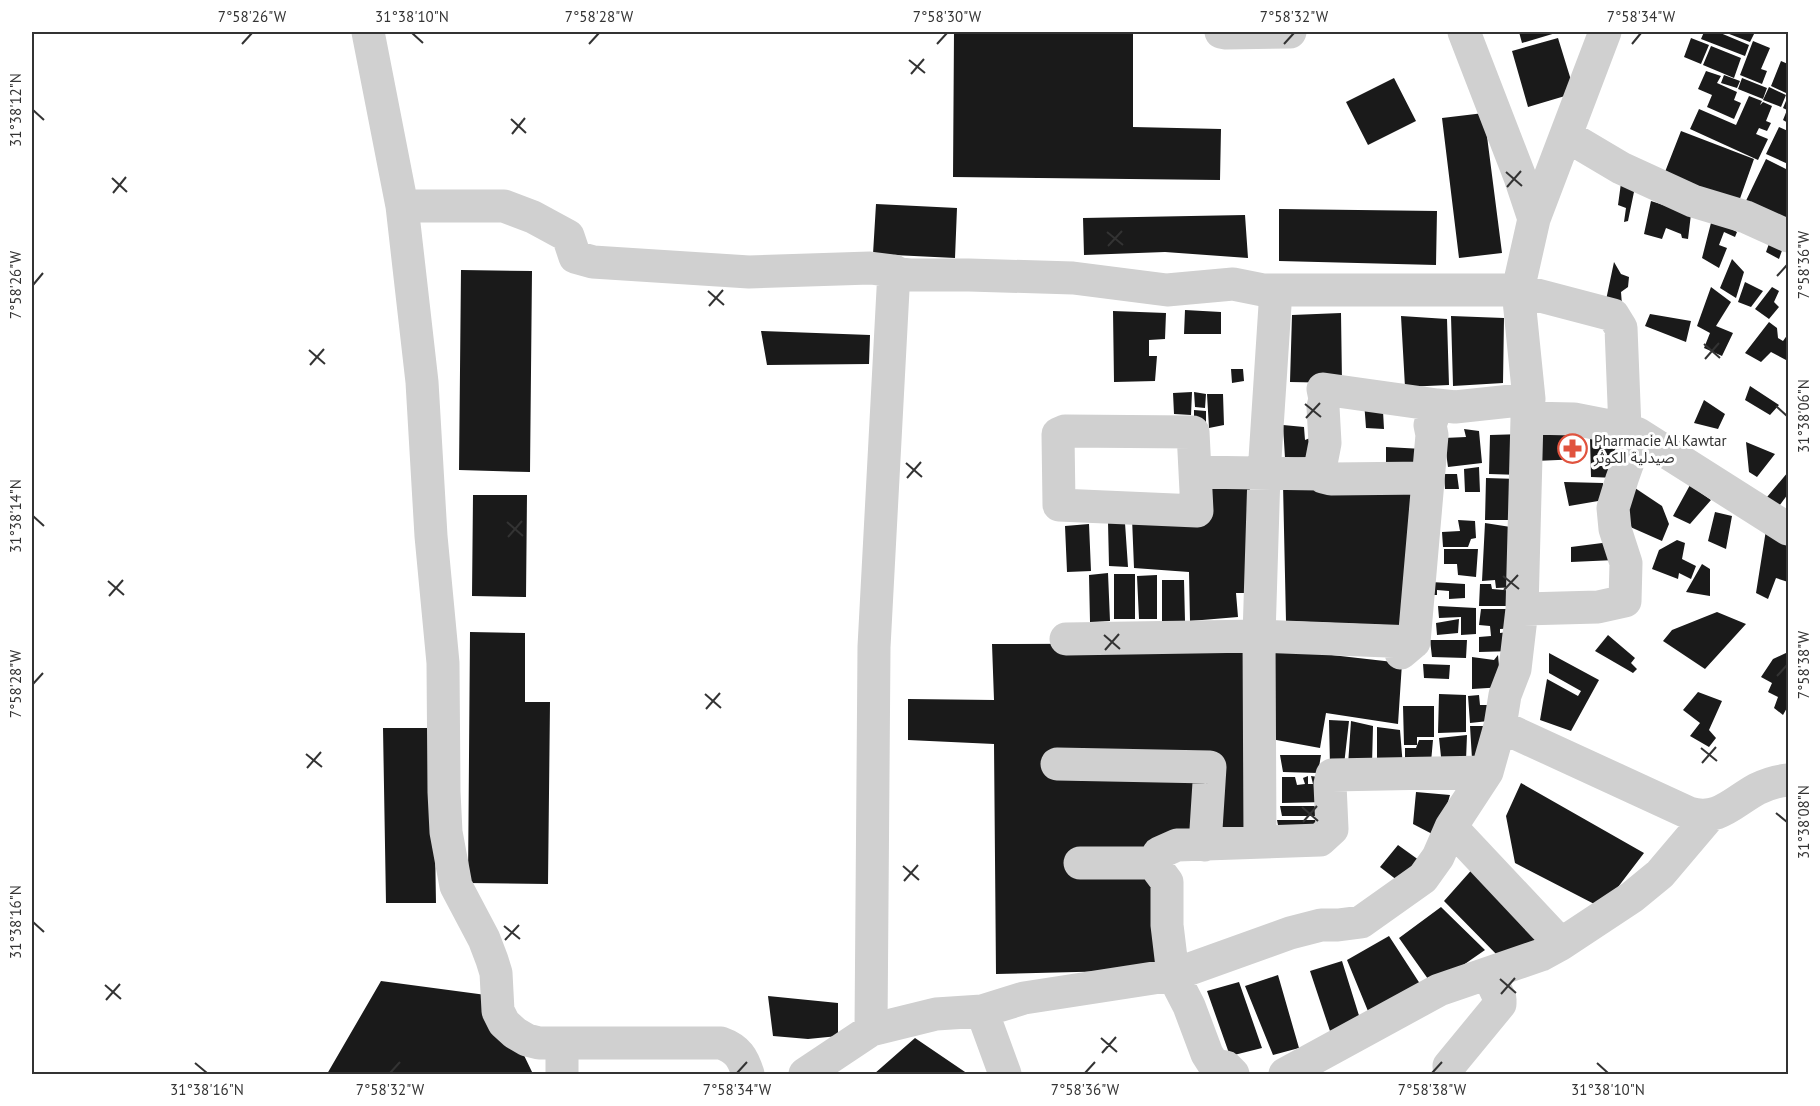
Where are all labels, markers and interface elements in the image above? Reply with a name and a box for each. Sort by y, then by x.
text: 7°58'26"W [218,7,287,26]
text: 31°38'10"N [375,7,449,26]
text: 7°58'28"W [565,7,634,26]
text: 7°58'30"W [913,7,982,26]
text: 7°58'32"W [1260,7,1329,26]
text: 7°58'34"W [1607,7,1676,26]
text: 31°38'12"N [6,73,25,147]
text: 7°58'36"W [1794,230,1813,299]
text: 7°58'26"W [6,250,25,319]
text: 31°38'06"N [1794,379,1813,453]
place label: Pharmacie Al Kawtar صيدلية الكوثر [1593,431,1727,467]
pharmacy icon: Pharmacie Al Kawtar صيدلية الكوثر [1557,433,1589,465]
text: 31°38'14"N [6,479,25,553]
text: 7°58'38"W [1794,630,1813,699]
text: 7°58'28"W [6,649,25,718]
text: 31°38'08"N [1794,785,1813,859]
text: 31°38'16"N [6,885,25,959]
text: 31°38'16"N [170,1080,244,1099]
text: 7°58'32"W [356,1080,425,1099]
text: 7°58'34"W [703,1080,772,1099]
text: 7°58'36"W [1051,1080,1120,1099]
text: 7°58'38"W [1398,1080,1467,1099]
text: 31°38'10"N [1571,1080,1645,1099]

